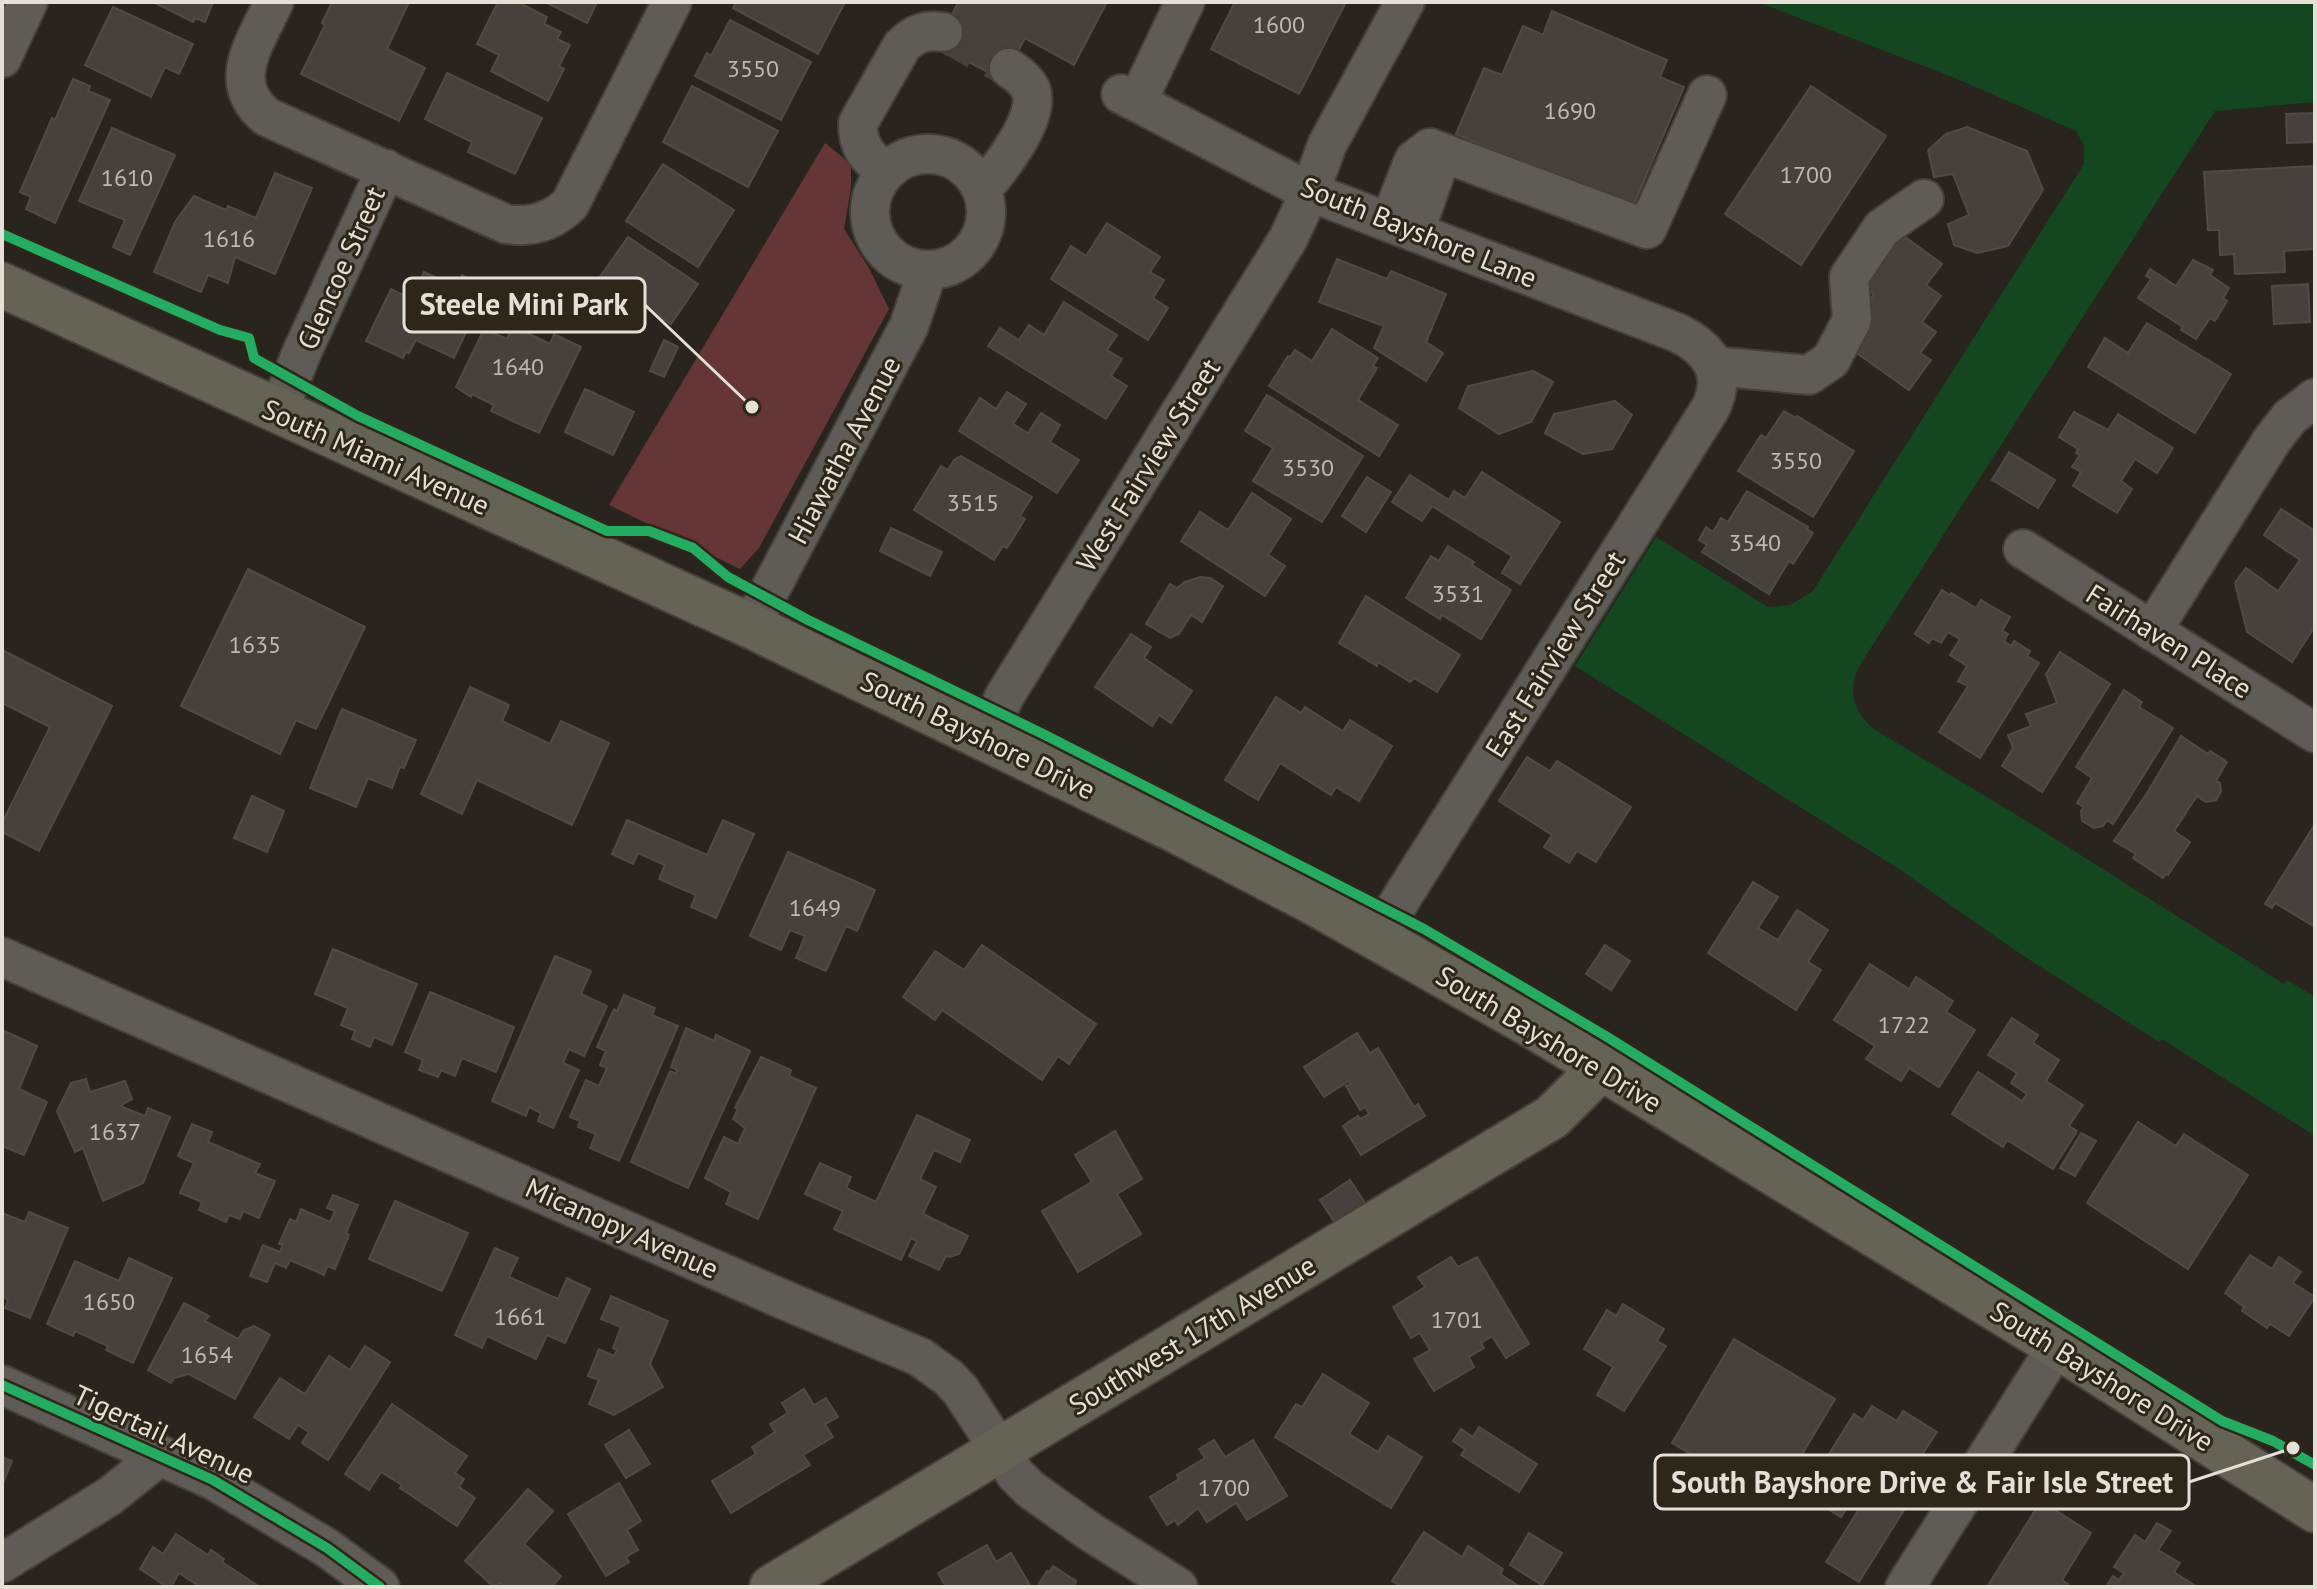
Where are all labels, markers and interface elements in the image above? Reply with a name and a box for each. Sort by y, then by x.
house number: 1600 [1253,9,1305,40]
house number: 3550 [727,53,779,84]
house number: 1690 [1544,95,1596,126]
house number: 1700 [1780,159,1832,190]
house number: 1610 [101,162,153,193]
street label: South Bayshore Lane [1296,167,1543,296]
street label: Glencoe Street [288,180,393,355]
house number: 1616 [203,223,255,254]
callout: Steele Mini Park [404,278,645,332]
text: Steele Mini Park [420,284,629,323]
street label: Hiawatha Avenue [779,350,909,550]
house number: 1640 [492,351,544,382]
street label: West Fairview Street [1067,351,1228,578]
street label: South Miami Avenue [257,390,496,523]
house number: 3550 [1770,445,1822,476]
house number: 3530 [1282,452,1334,483]
house number: 3515 [947,487,999,518]
house number: 3540 [1729,527,1781,558]
street label: East Fairview Street [1476,543,1633,764]
street label: Fairhaven Place [2079,575,2259,706]
house number: 3531 [1432,578,1484,609]
house number: 1635 [229,629,281,660]
street label: South Bayshore Drive [855,662,1102,807]
house number: 1649 [789,892,841,923]
street label: South Bayshore Drive [1430,957,1669,1121]
house number: 1722 [1878,1009,1930,1040]
house number: 1637 [89,1116,141,1147]
street label: Micanopy Avenue [520,1168,724,1287]
street label: Southwest 17th Avenue [1061,1246,1322,1423]
house number: 1650 [83,1286,135,1317]
street label: South Bayshore Drive [1984,1292,2221,1459]
house number: 1661 [494,1301,546,1332]
house number: 1701 [1431,1304,1483,1335]
house number: 1654 [181,1339,233,1370]
street label: Tigertail Avenue [68,1375,261,1492]
callout: South Bayshore Drive & Fair Isle Street [1655,1455,2189,1509]
text: South Bayshore Drive & Fair Isle Street [1671,1462,2173,1501]
house number: 1700 [1198,1472,1250,1503]

